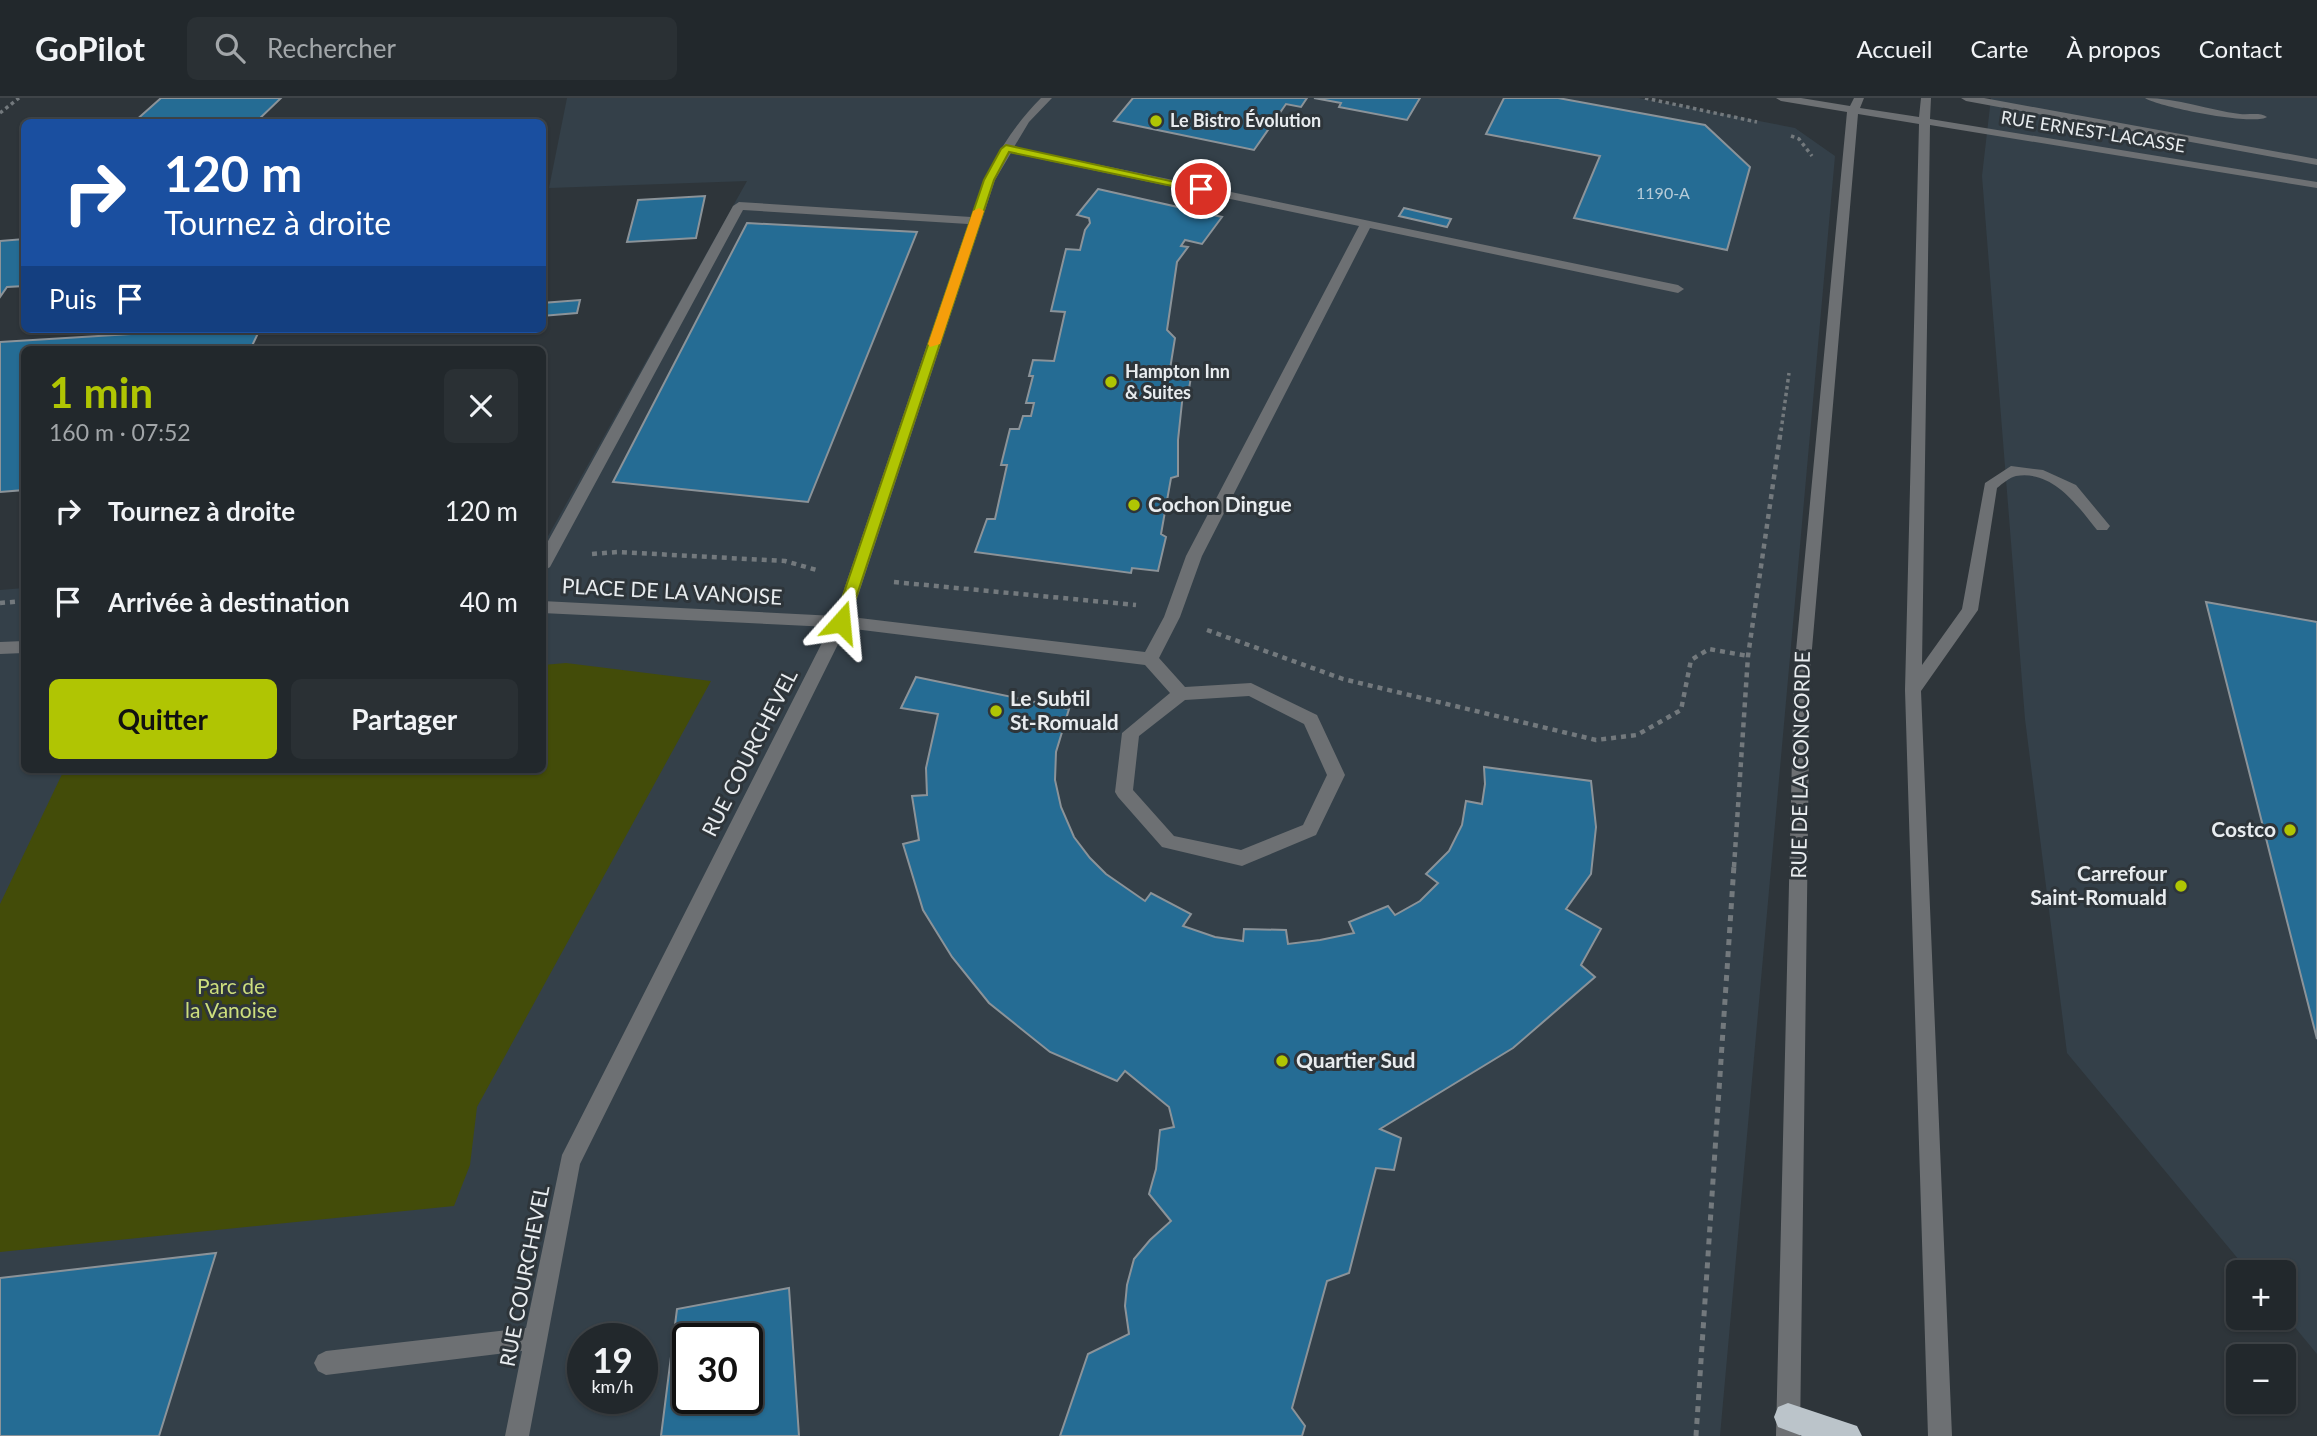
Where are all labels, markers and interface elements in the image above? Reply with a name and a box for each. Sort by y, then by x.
search box [187,17,677,80]
text: GoPilot [35,28,145,68]
icon: search [211,29,249,67]
text: Rechercher [267,32,396,64]
text: Accueil [1856,34,1932,63]
text: Carte [1970,34,2028,63]
text: À propos [2066,34,2161,63]
text: Contact [2199,34,2282,63]
street label: RUE ERNEST-LACASSE [1999,106,2187,156]
place label: Le Bistro Évolution [1170,109,1321,131]
marker: Le Bistro Évolution [1148,113,1164,129]
text: 120 m [164,144,302,202]
icon: right [49,147,140,238]
pin [1171,159,1231,219]
icon: arrive [1182,170,1220,208]
house number: 1190-A [1636,183,1690,202]
text: Tournez à droite [164,203,391,242]
icon: arrive [111,280,149,318]
text: Puis [49,283,97,315]
place label: Hampton Inn & Suites [1125,360,1230,403]
text: 1 min [49,367,153,417]
button: close [444,369,518,443]
marker: Hampton Inn & Suites [1103,374,1119,390]
text: 160 m · 07:52 [49,418,191,446]
place label: Cochon Dingue [1148,491,1292,516]
icon: right [49,492,87,530]
text: Tournez à droite [108,495,295,527]
text: 120 m [445,495,518,527]
marker: Cochon Dingue [1126,497,1142,513]
street label: PLACE DE LA VANOISE [561,572,783,609]
icon: arrive [49,583,87,621]
position arrow [804,585,878,659]
text: Arrivée à destination [108,586,350,618]
text: 40 m [460,586,518,618]
street label: RUE DE LA CONCORDE [1785,651,1814,879]
street label: RUE COURCHEVEL [696,664,802,840]
button: Quitter [49,679,277,759]
button: Partager [291,679,518,759]
place label: Le Subtil St-Romuald [1010,685,1119,734]
marker: Le Subtil St-Romuald [988,703,1004,719]
place label: Costco [2211,816,2276,841]
marker: Costco [2282,822,2298,838]
place label: Carrefour Saint-Romuald [2030,860,2167,909]
marker: Carrefour Saint-Romuald [2173,878,2189,894]
park label: Parc de la Vanoise [185,973,277,1022]
place label: Quartier Sud [1296,1047,1415,1072]
marker: Quartier Sud [1274,1053,1290,1069]
street label: RUE COURCHEVEL [494,1183,553,1369]
map controls [2226,1260,2296,1414]
button: + [2226,1260,2296,1330]
speed limit sign: 30 [672,1323,763,1414]
text: 19 [592,1338,633,1380]
button: − [2226,1344,2296,1414]
text: km/h [591,1375,634,1397]

